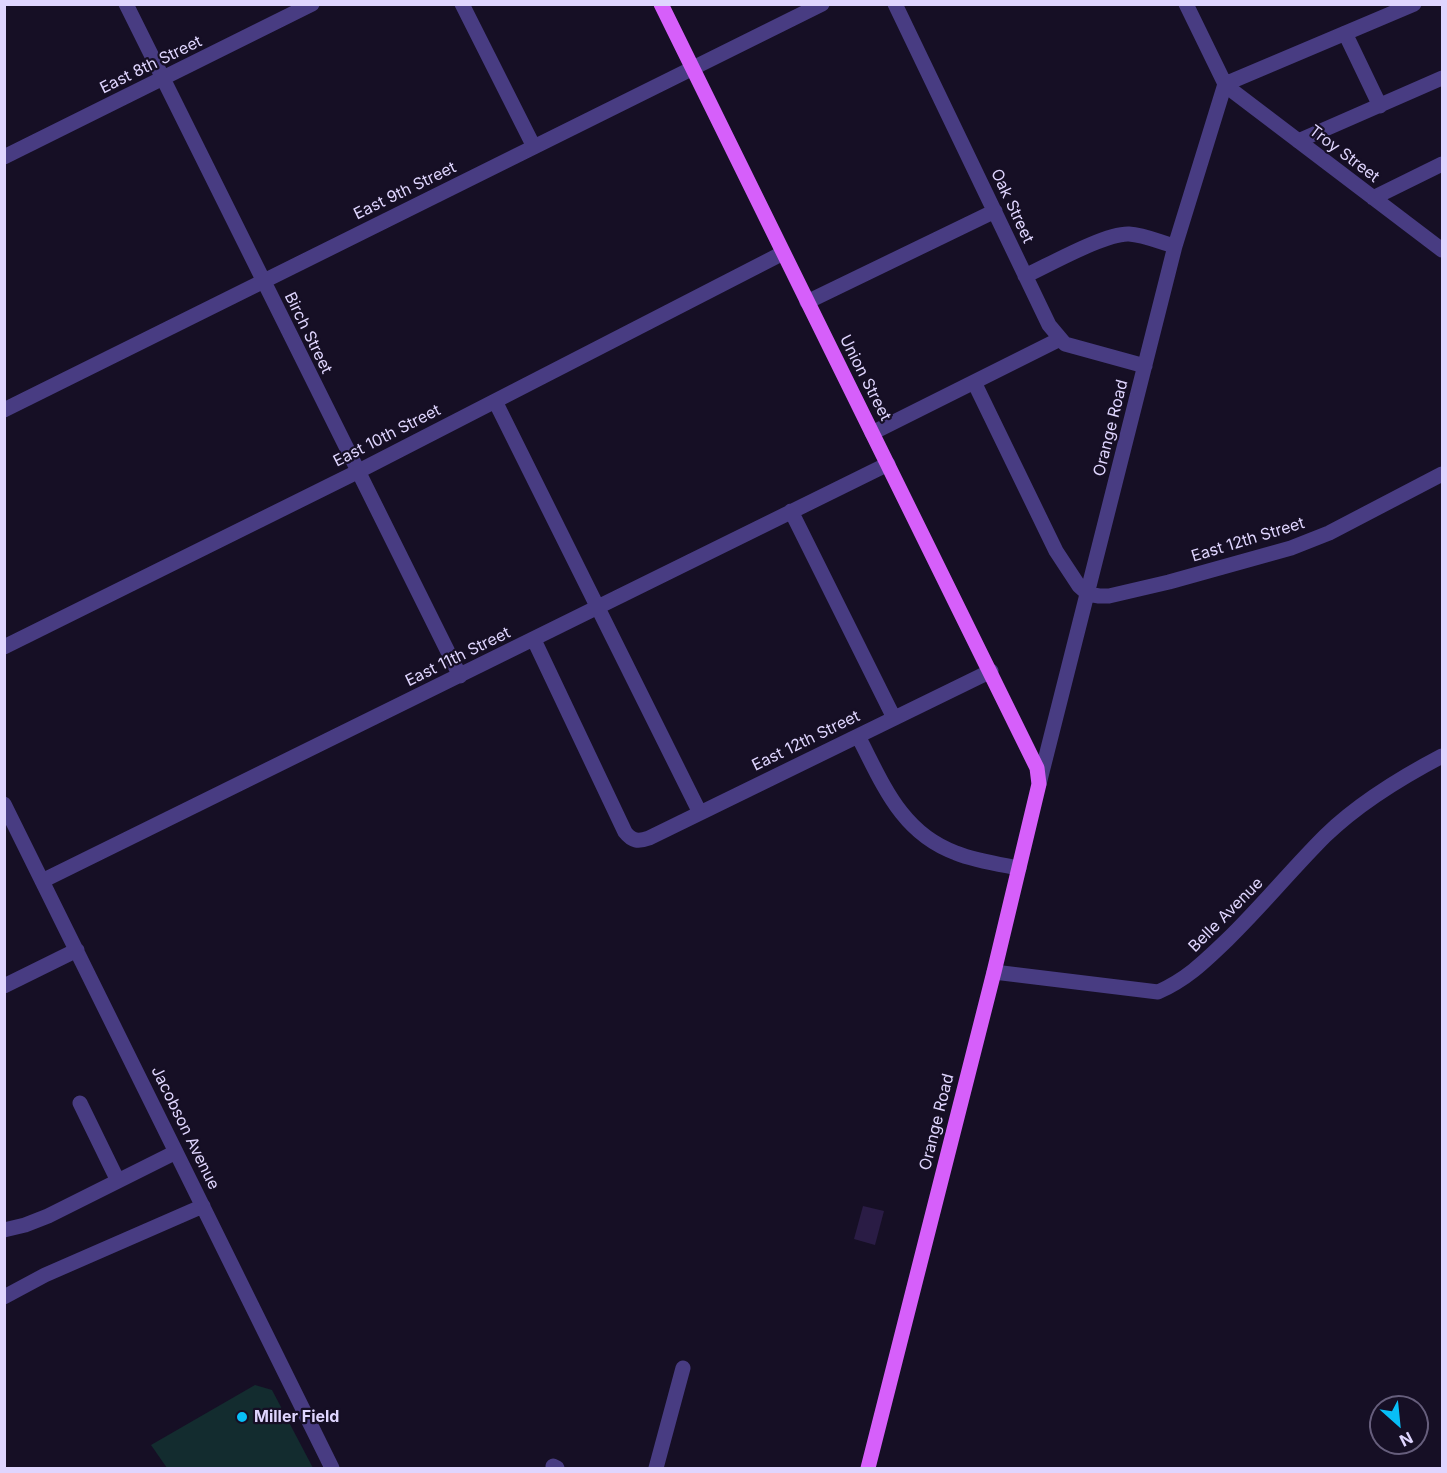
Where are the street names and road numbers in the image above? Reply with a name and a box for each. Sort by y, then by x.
street label: East 8th Street [97,32,205,98]
street label: Troy Street [1305,121,1383,187]
street label: East 9th Street [351,158,459,224]
street label: Oak Street [986,166,1038,246]
street label: Birch Street [280,289,336,377]
street label: Union Street [835,332,895,424]
street label: Orange Road [1090,378,1132,478]
street label: East 10th Street [330,401,444,471]
street label: East 12th Street [1189,514,1307,566]
street label: East 11th Street [402,623,514,691]
street label: East 12th Street [749,707,863,775]
street label: Belle Avenue [1185,874,1267,956]
street label: Jacobson Avenue [147,1063,223,1193]
street label: Orange Road [916,1072,958,1172]

